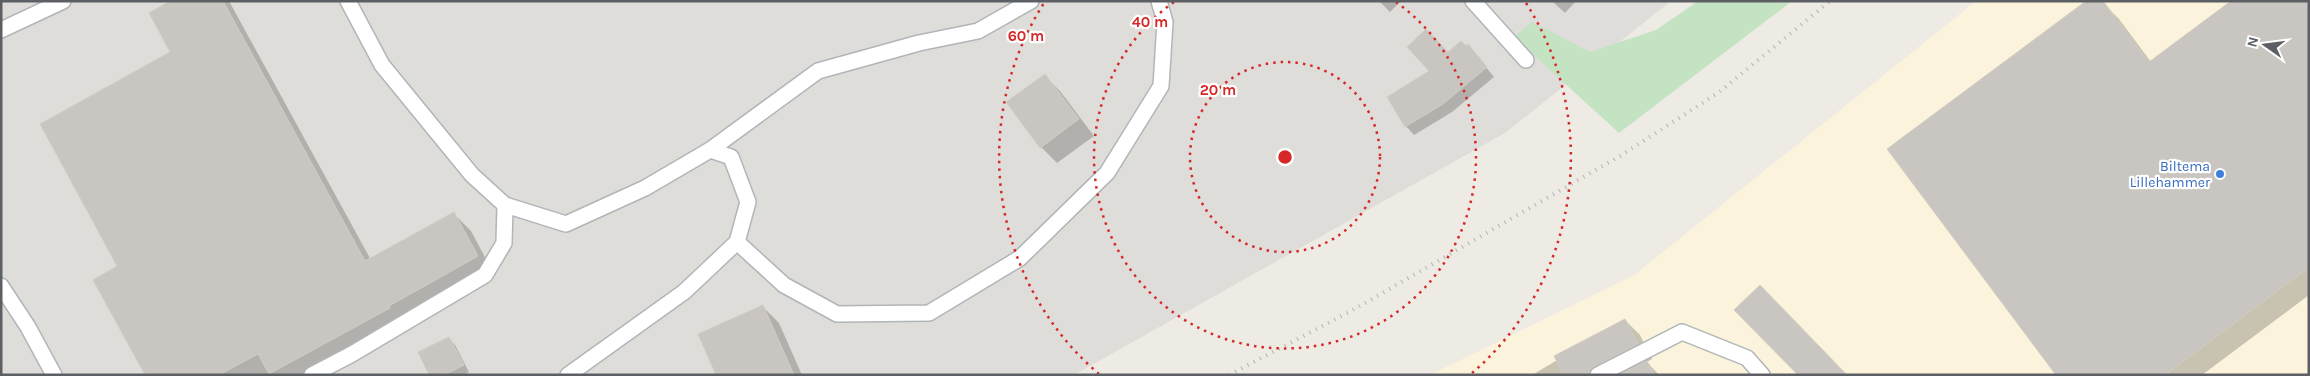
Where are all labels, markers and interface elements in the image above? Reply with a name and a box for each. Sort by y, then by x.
text: 40 m [1132,13,1168,31]
north arrow [2240,20,2290,70]
text: 60 m [1008,27,1044,45]
text: N [2243,35,2262,49]
text: 20 m [1200,81,1236,99]
centre of rings [1276,148,1294,166]
place label: Biltema Lillehammer [2130,158,2211,191]
marker: Biltema Lillehammer [2214,168,2226,180]

